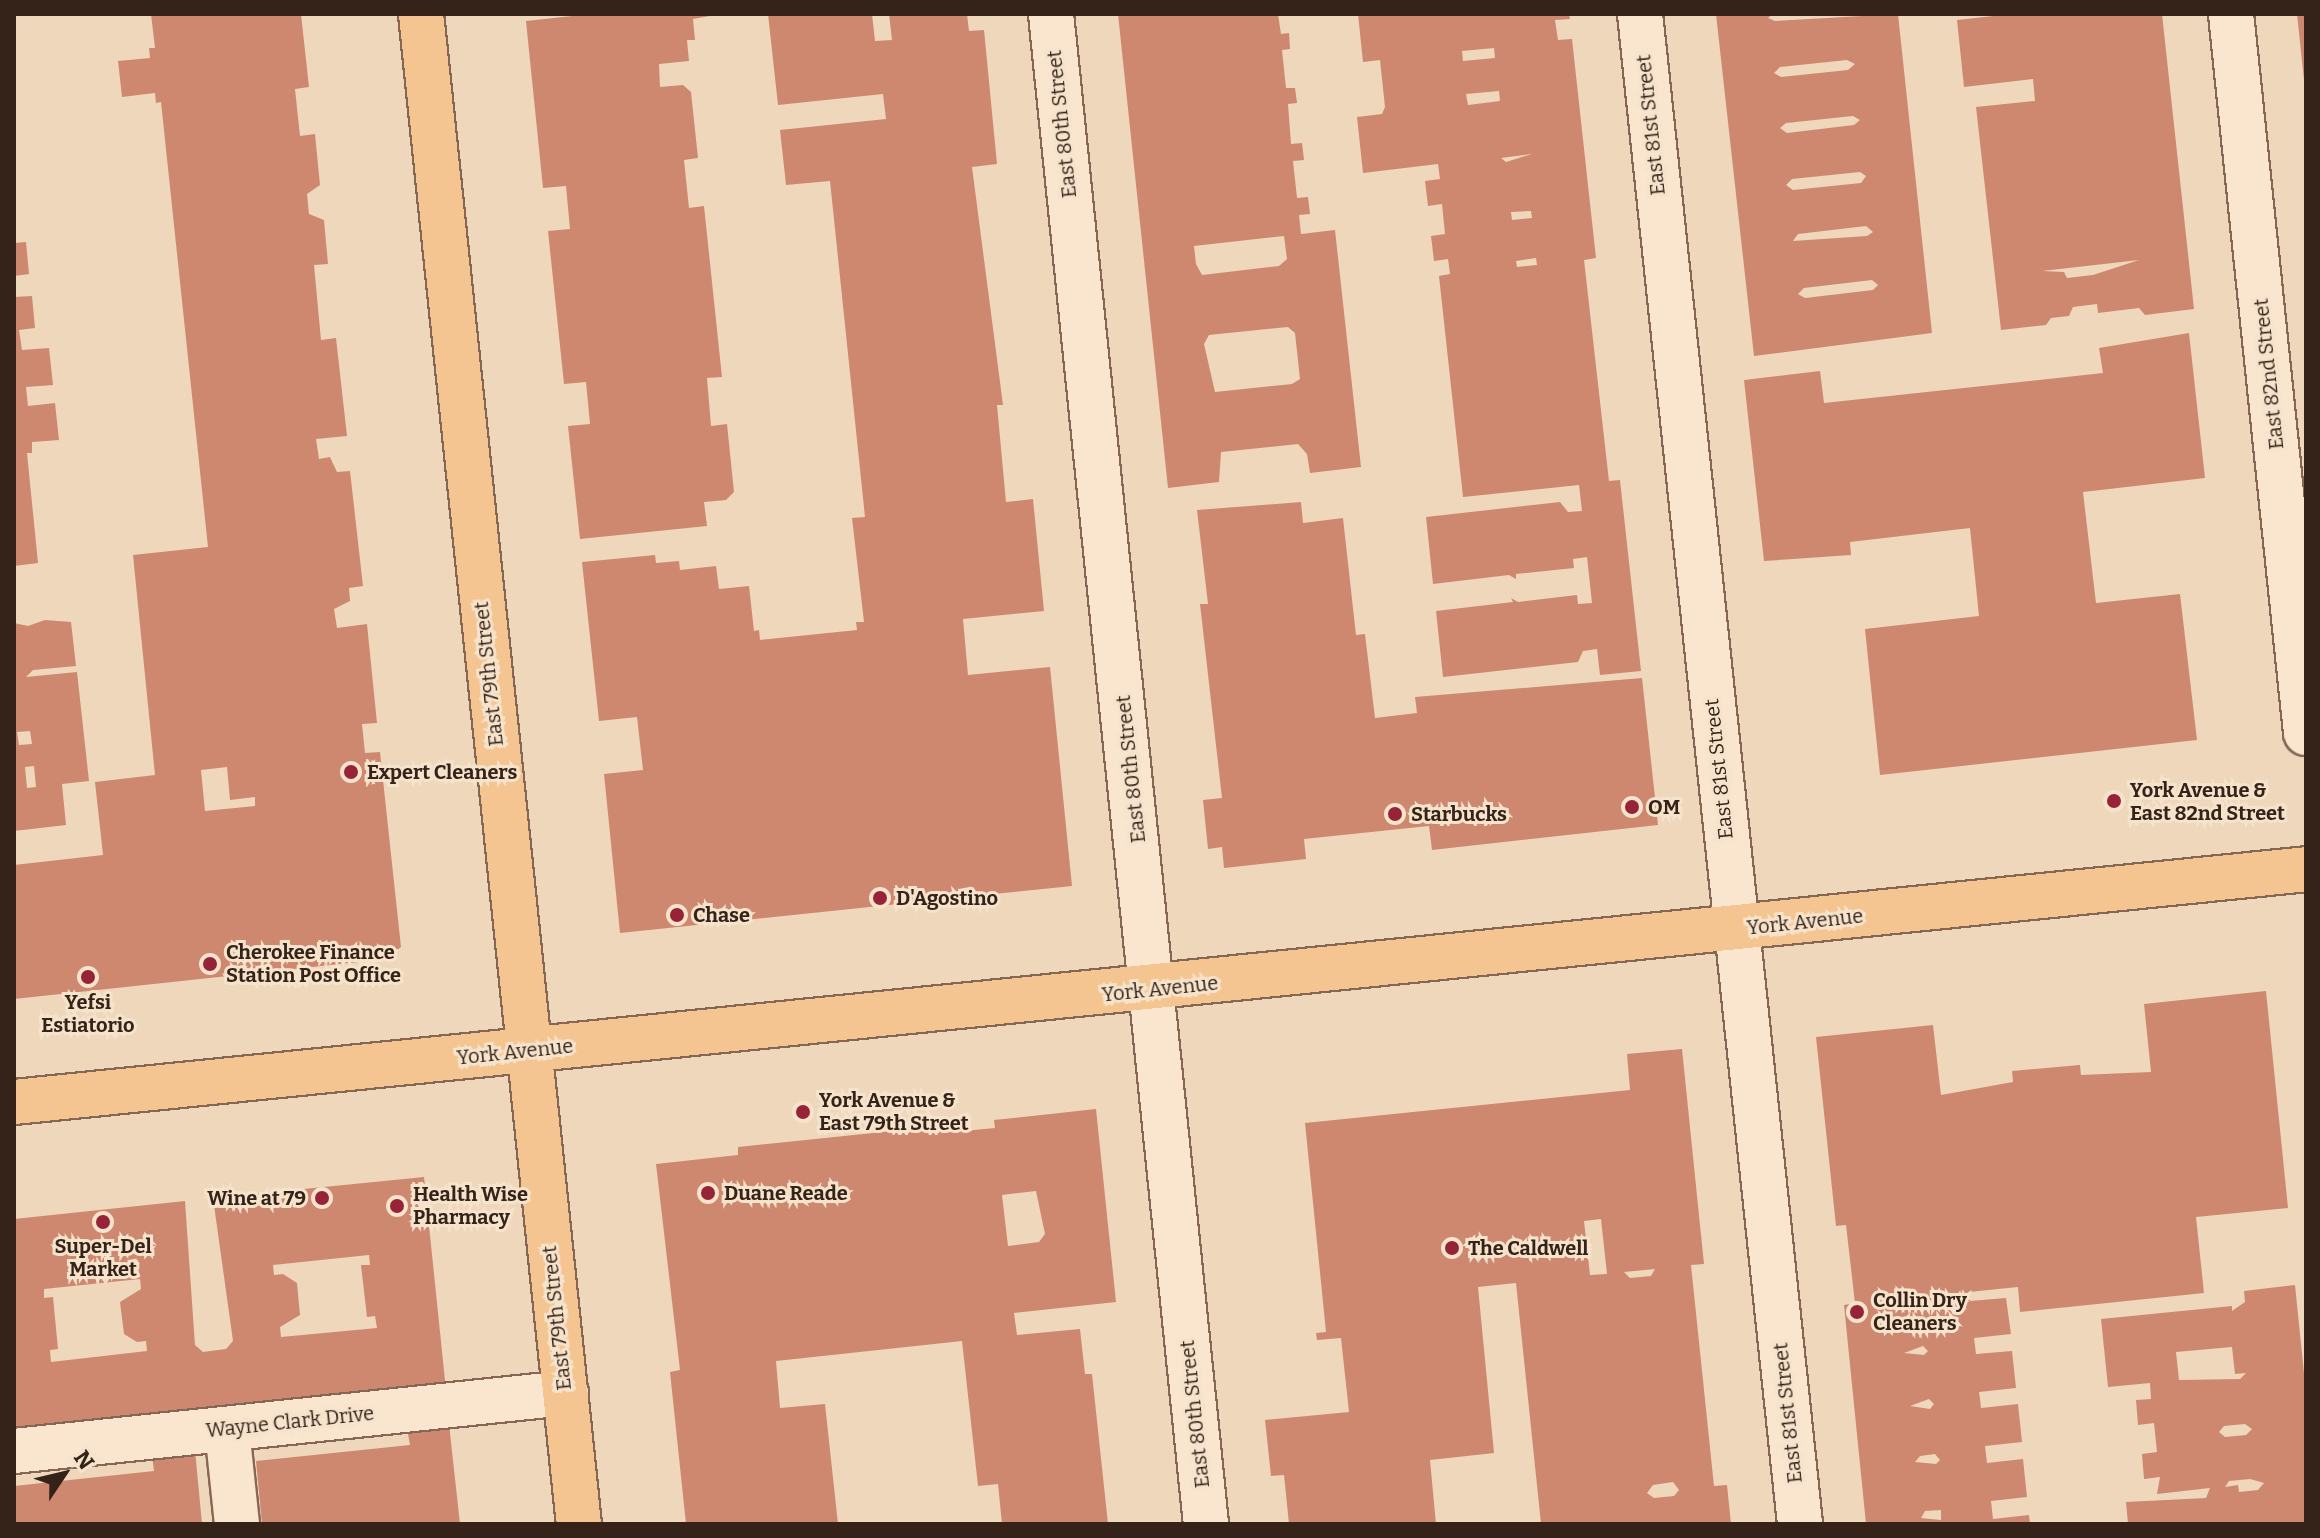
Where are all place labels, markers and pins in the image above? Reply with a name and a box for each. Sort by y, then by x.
place label: Expert Cleaners [367,760,517,784]
marker: Expert Cleaners [342,763,360,781]
place label: York Avenue & East 82nd Street [2130,778,2285,825]
marker: York Avenue & East 82nd Street [2105,792,2123,810]
place label: OM [1648,795,1680,819]
marker: OM [1623,798,1641,816]
place label: Starbucks [1411,802,1507,826]
marker: Starbucks [1386,805,1404,823]
place label: D'Agostino [896,886,998,910]
marker: D'Agostino [871,889,889,907]
place label: Chase [693,903,750,927]
marker: Chase [668,906,686,924]
place label: Cherokee Finance Station Post Office [226,940,401,987]
marker: Cherokee Finance Station Post Office [201,955,219,973]
marker: Yefsi Estiatorio [79,968,97,986]
place label: Yefsi Estiatorio [41,990,135,1037]
place label: York Avenue & East 79th Street [819,1088,969,1135]
marker: York Avenue & East 79th Street [794,1103,812,1121]
place label: Duane Reade [724,1181,848,1205]
place label: Health Wise Pharmacy [413,1182,528,1229]
marker: Duane Reade [699,1184,717,1202]
place label: Wine at 79 [207,1186,306,1210]
marker: Wine at 79 [313,1189,331,1207]
marker: Health Wise Pharmacy [388,1197,406,1215]
marker: Super-Del Market [94,1213,112,1231]
place label: Super-Del Market [54,1234,152,1281]
place label: The Caldwell [1468,1236,1589,1260]
marker: The Caldwell [1443,1239,1461,1257]
place label: Collin Dry Cleaners [1873,1288,1967,1335]
marker: Collin Dry Cleaners [1848,1303,1866,1321]

